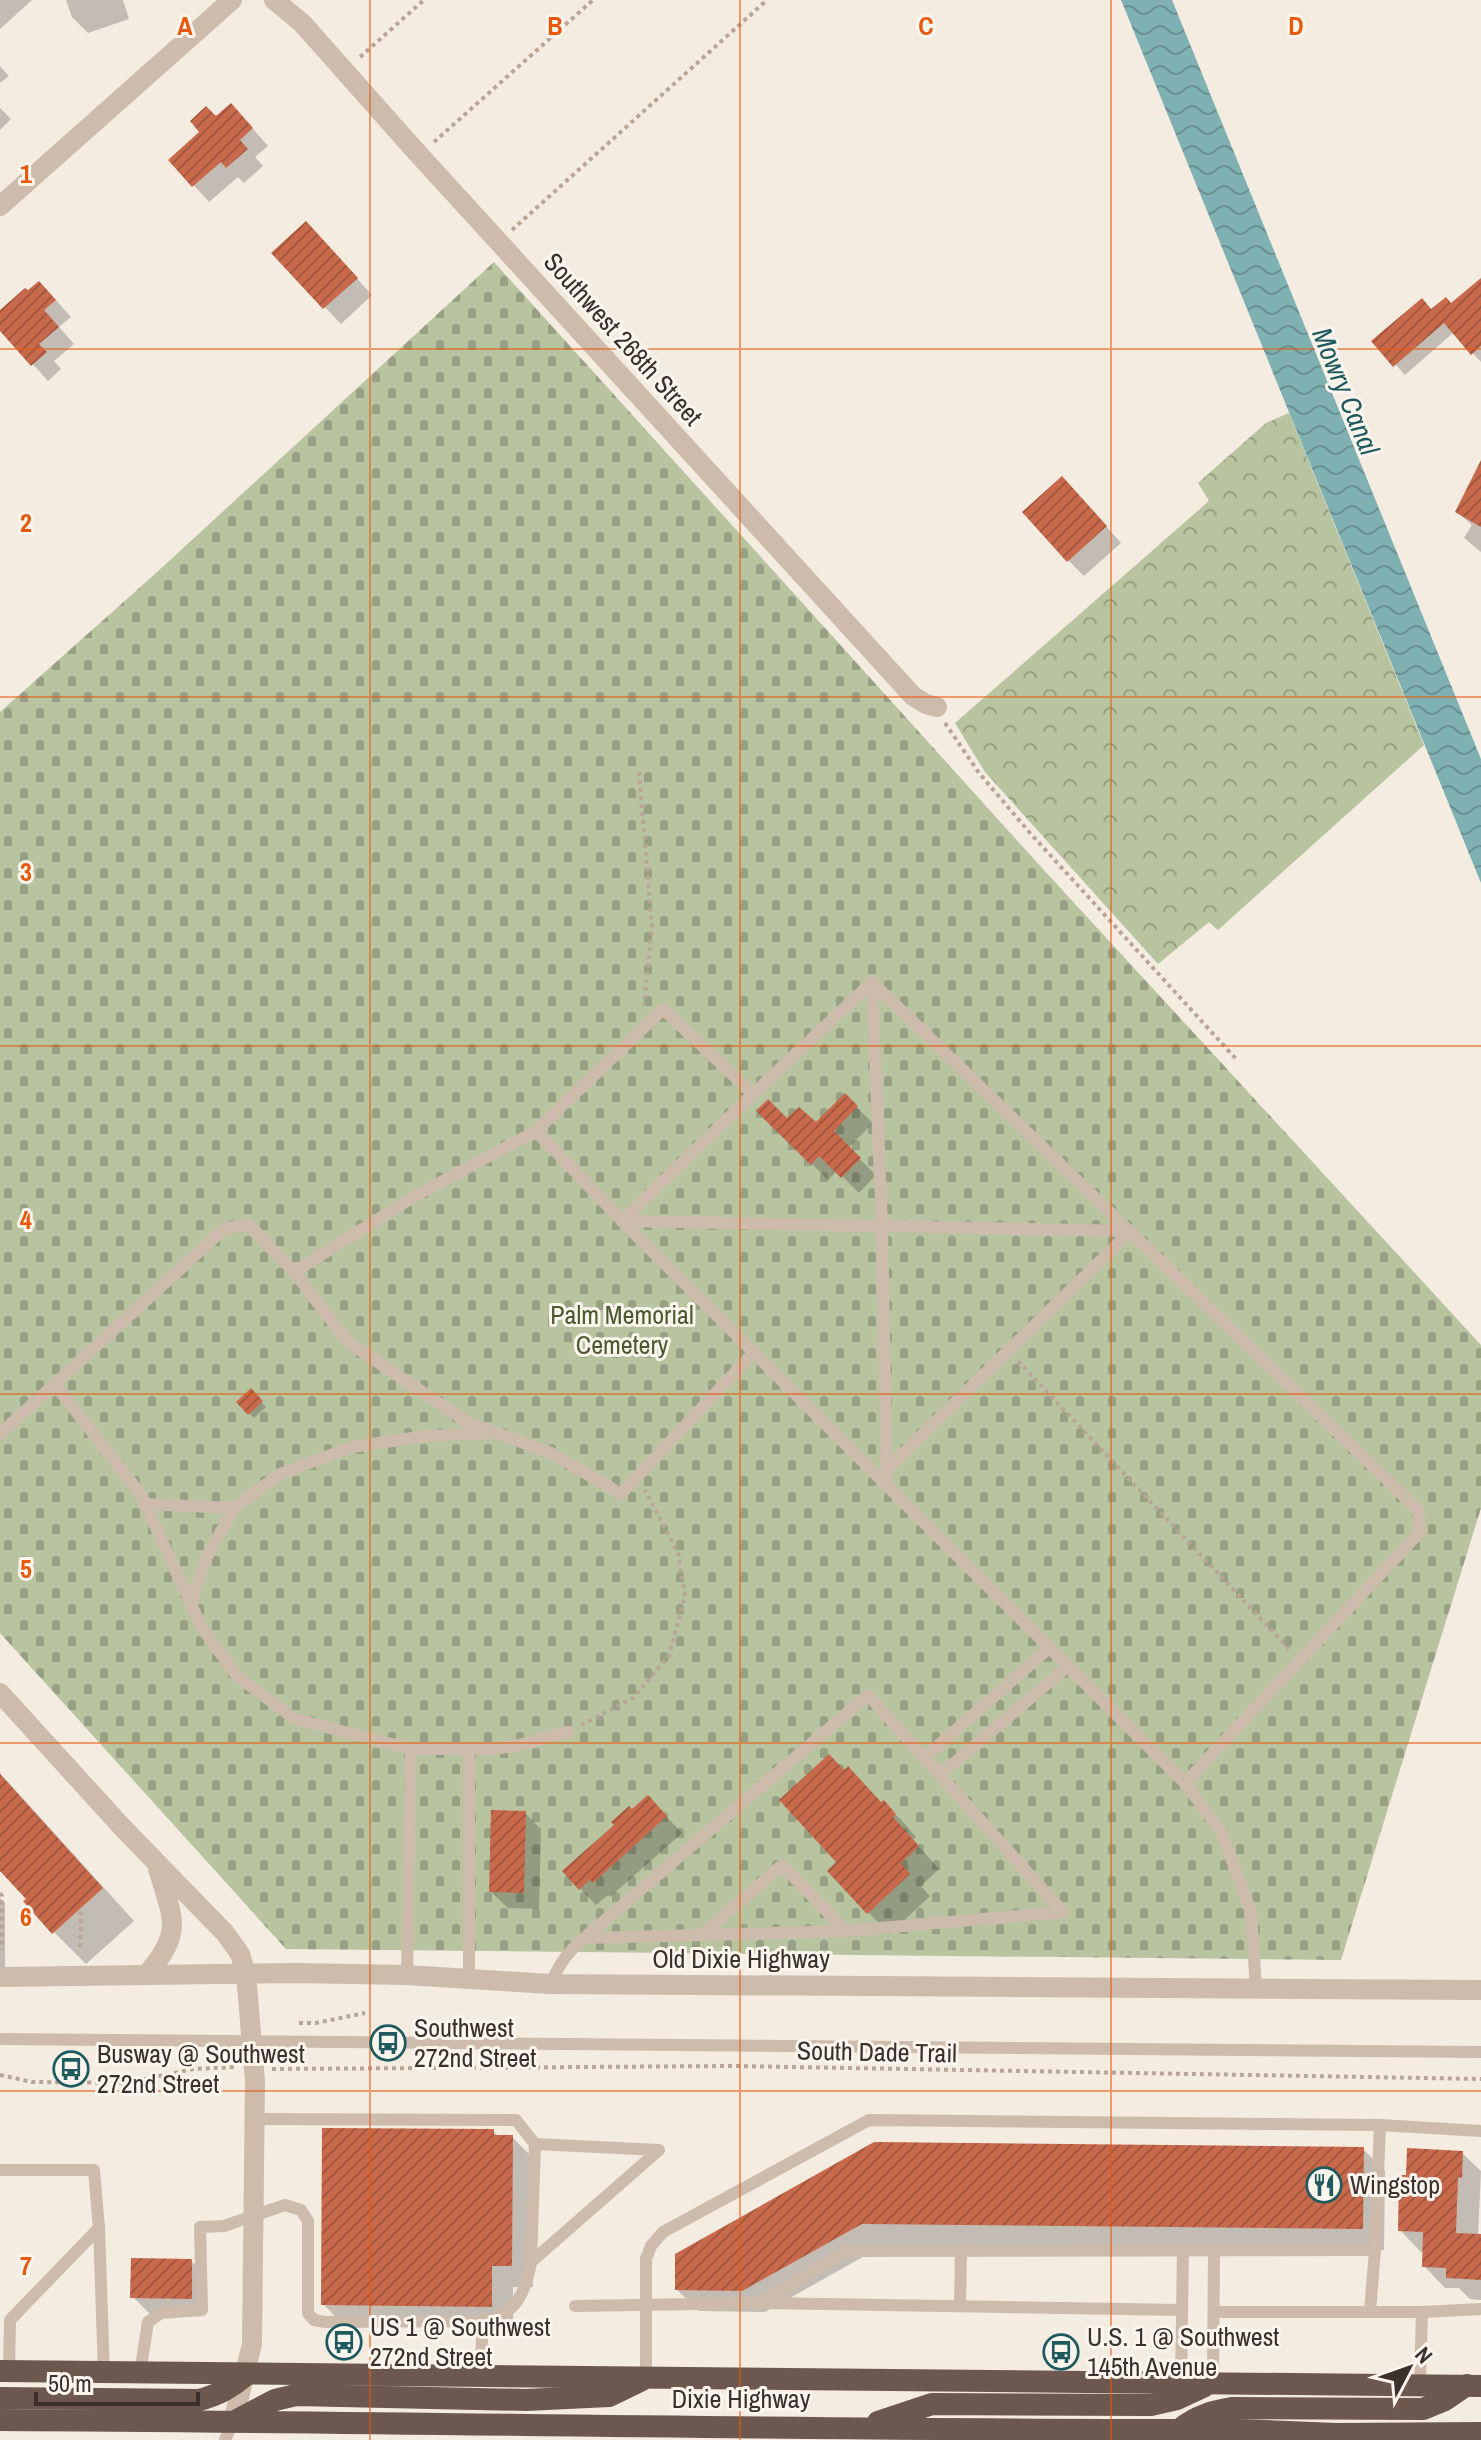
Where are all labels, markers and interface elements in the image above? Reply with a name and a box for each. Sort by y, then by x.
text: A [177,8,193,43]
text: B [547,8,563,43]
text: C [918,8,934,43]
text: D [1288,8,1304,43]
text: 1 [20,156,32,191]
street label: Southwest 268th Street [536,245,711,433]
water label: Mowry Canal [1303,322,1389,461]
text: 2 [20,505,32,540]
text: 3 [20,854,32,889]
text: 4 [20,1202,32,1237]
park label: Palm Memorial Cemetery [550,1297,694,1362]
text: 5 [20,1551,32,1586]
text: 6 [20,1899,32,1934]
street label: Old Dixie Highway [652,1941,830,1976]
place label: Southwest 272nd Street [414,2010,536,2075]
bus stop icon: Southwest 272nd Street [369,2024,407,2062]
street label: South Dade Trail [797,2033,957,2070]
place label: Busway @ Southwest 272nd Street [97,2036,305,2101]
bus stop icon: Busway @ Southwest 272nd Street [52,2050,90,2088]
restaurant icon: Wingstop [1305,2166,1343,2204]
place label: Wingstop [1350,2167,1440,2202]
text: 7 [20,2248,32,2283]
place label: US 1 @ Southwest 272nd Street [370,2309,551,2374]
place label: U.S. 1 @ Southwest 145th Avenue [1087,2319,1279,2384]
bus stop icon: US 1 @ Southwest 272nd Street [325,2323,363,2361]
north arrow [1369,2328,1449,2408]
bus stop icon: U.S. 1 @ Southwest 145th Avenue [1042,2333,1080,2371]
text: N [1408,2340,1440,2370]
scale bar [36,2356,198,2406]
text: 50 m [48,2367,92,2399]
street label: Dixie Highway [672,2381,811,2416]

